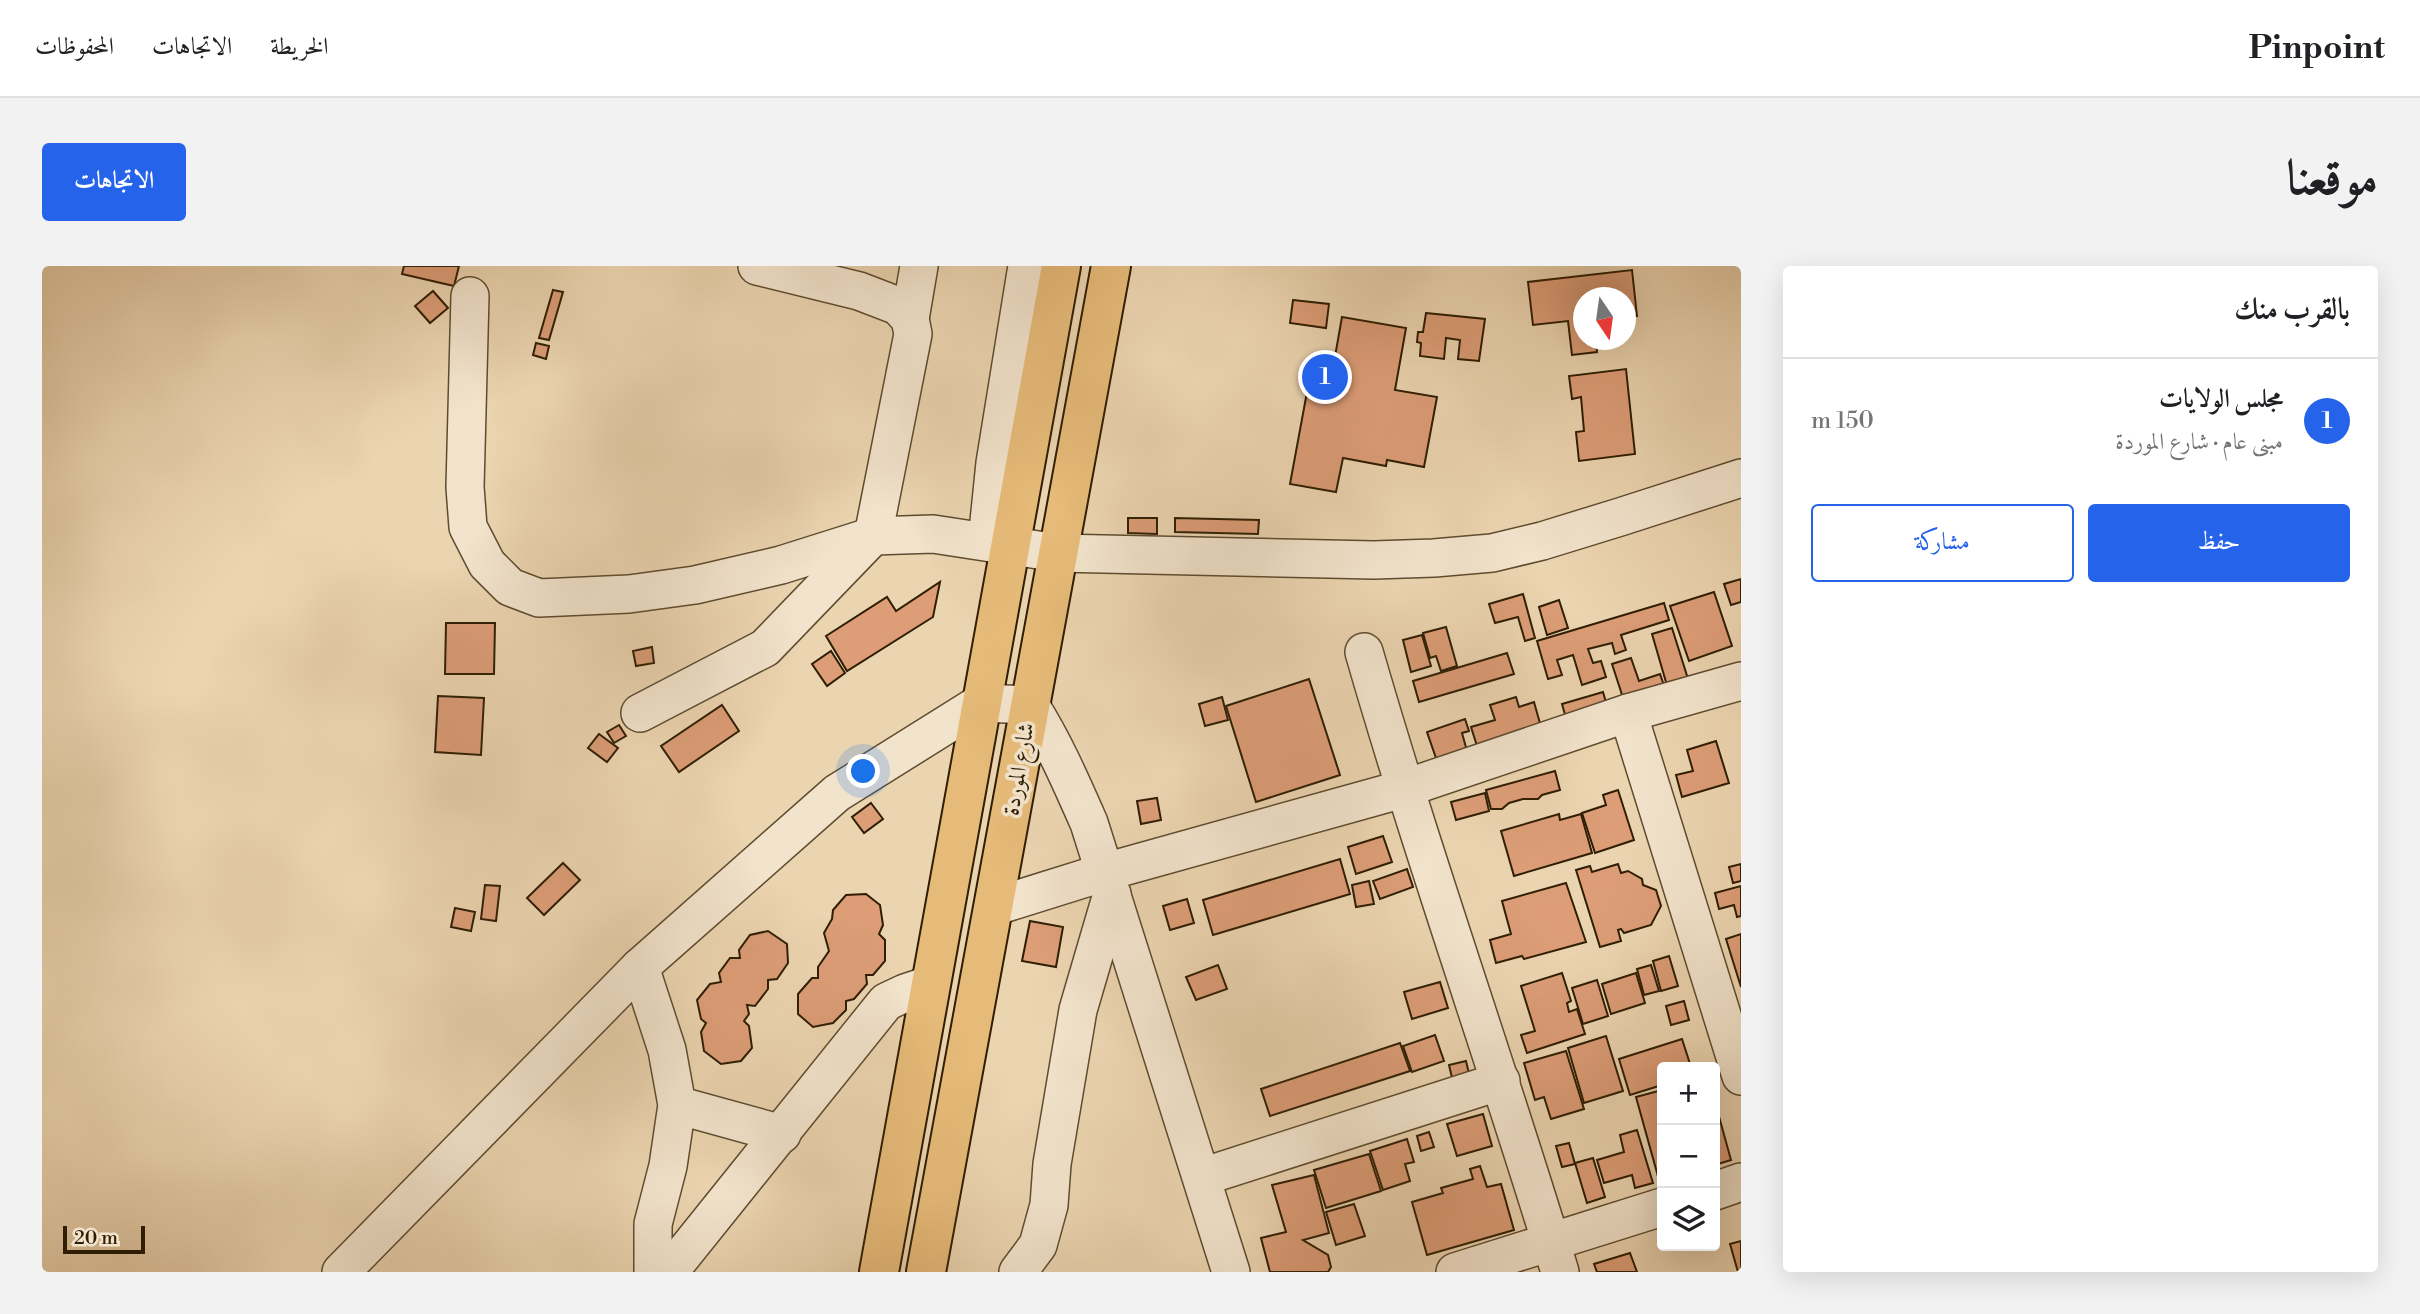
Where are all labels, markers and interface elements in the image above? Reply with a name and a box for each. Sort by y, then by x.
text: Pinpoint [2249,28,2385,69]
text: المحفوظات [35,32,114,62]
text: الاتجاهات [152,32,232,62]
text: الخريطة [270,32,329,62]
button: الاتجاهات [42,143,186,221]
text: موقعنا [2286,149,2378,210]
north arrow [1573,287,1636,350]
text: بالقرب منك [2234,291,2350,329]
pin: 1 [1302,351,1348,403]
text: مجلس الولايات [2159,383,2283,415]
text: 150 m [1811,407,1874,435]
text: 1 [2321,407,2333,435]
text: مبنى عام · شارع الموردة [2115,428,2283,456]
button: مشاركة [1811,504,2074,582]
button: حفظ [2088,504,2350,582]
street label: شارع الموردة [997,721,1046,819]
your location [846,754,880,788]
map controls [1657,1062,1720,1251]
button: + [1657,1062,1720,1125]
button: − [1657,1125,1720,1188]
button: layers [1657,1188,1720,1251]
scale bar [63,1223,145,1255]
text: 20 m [74,1226,118,1250]

